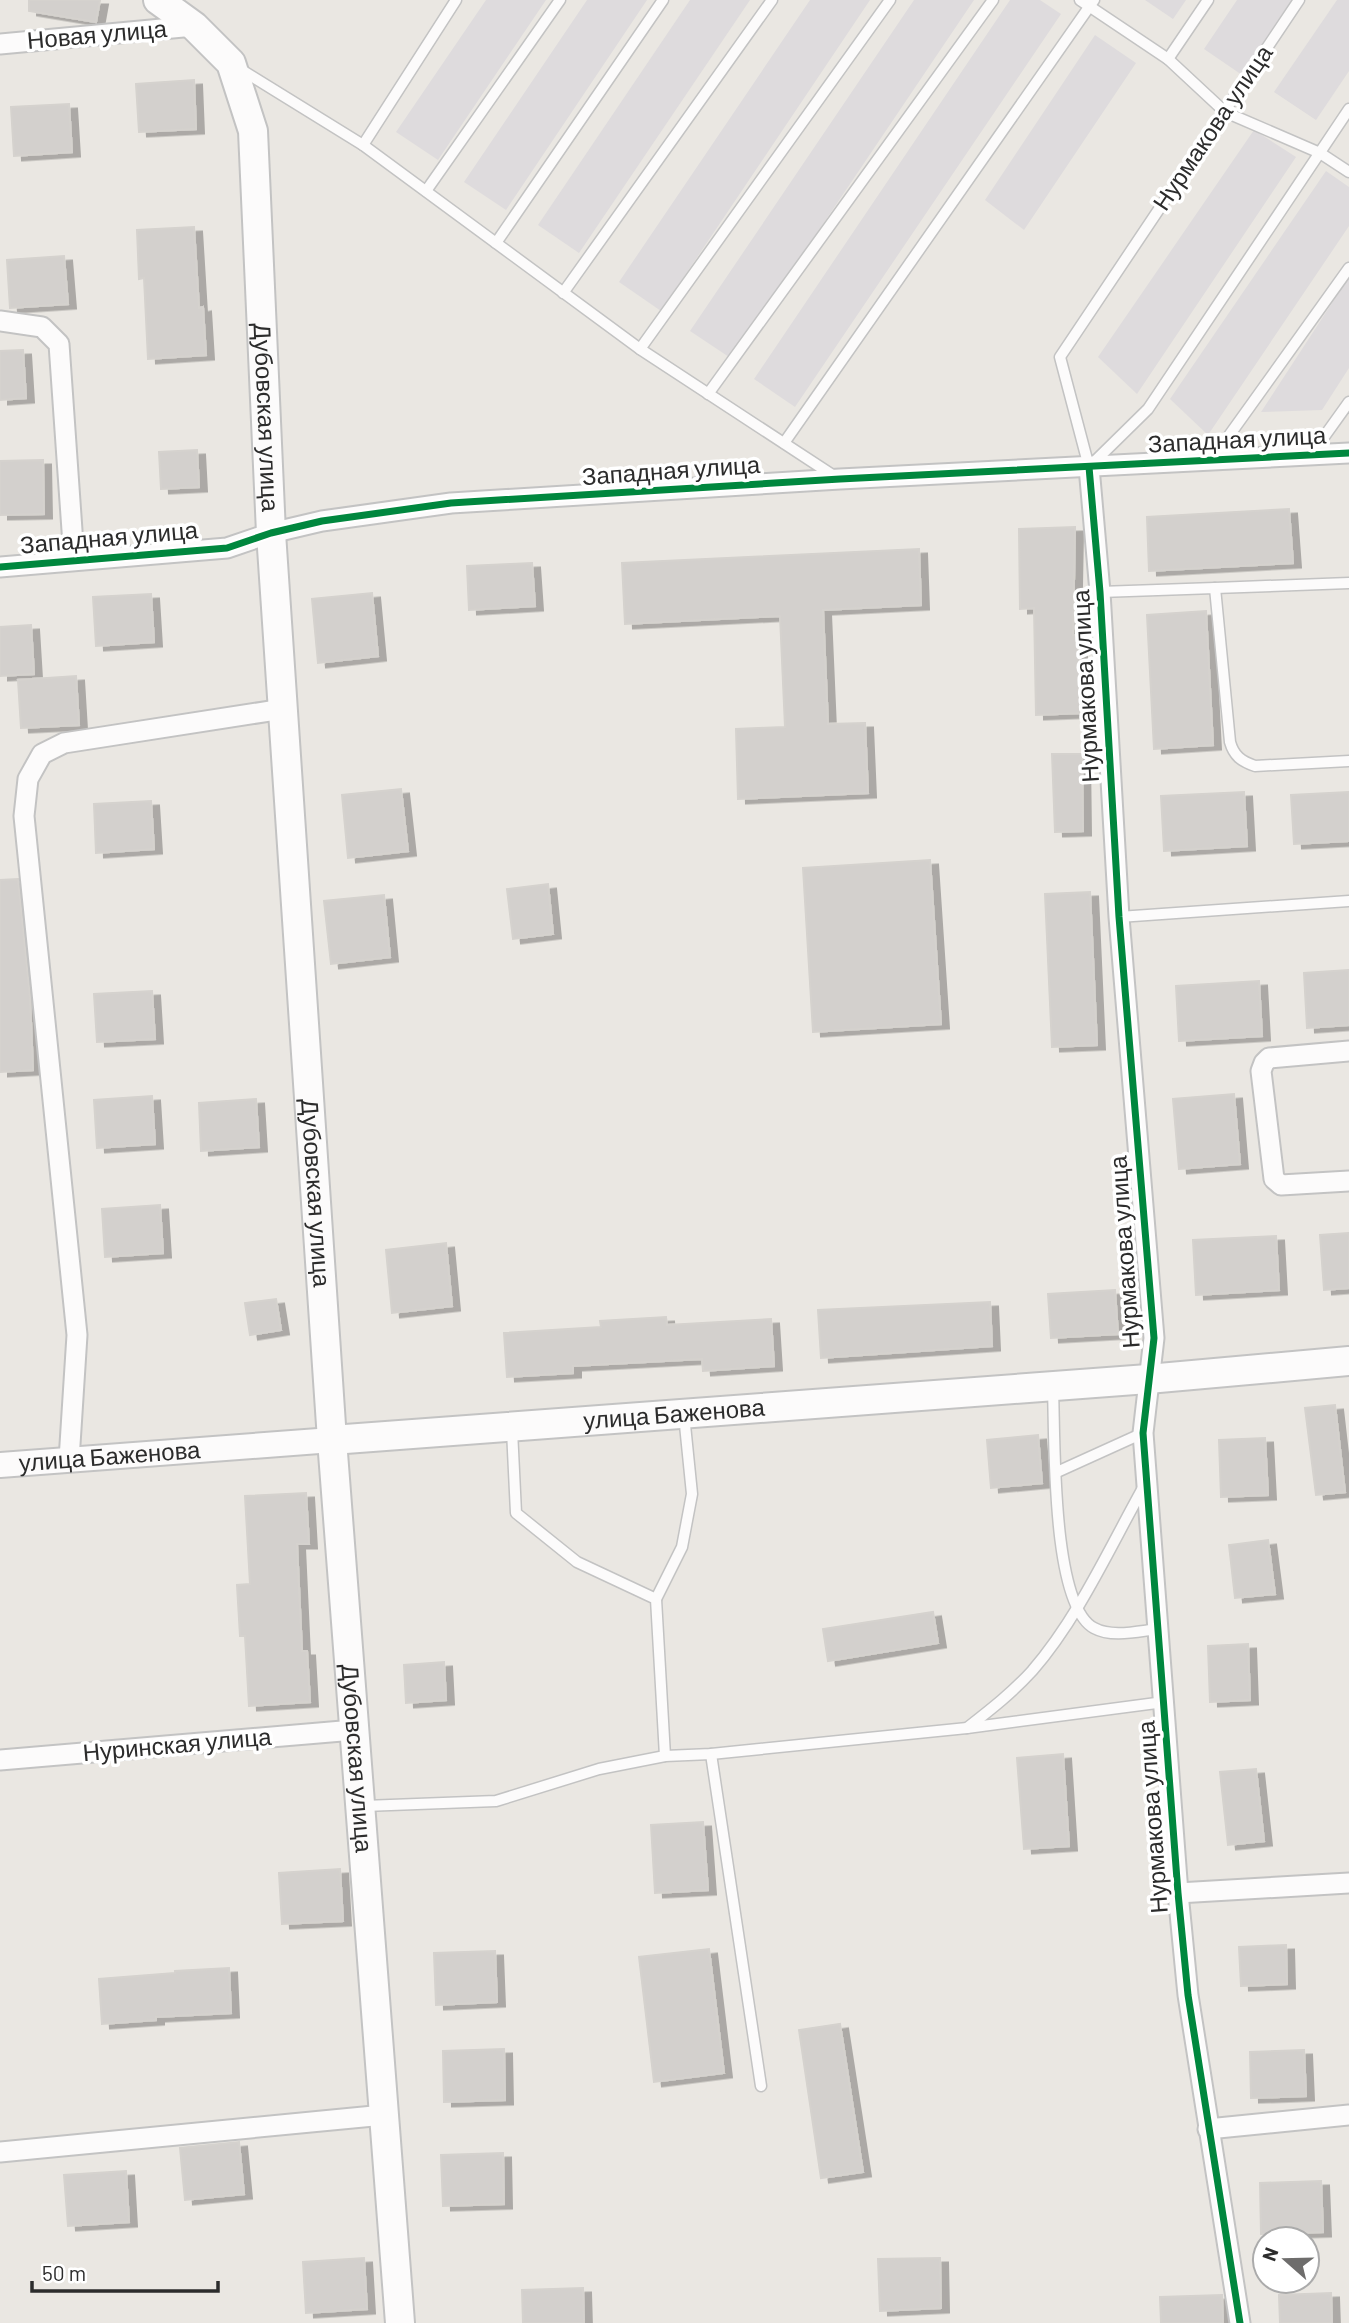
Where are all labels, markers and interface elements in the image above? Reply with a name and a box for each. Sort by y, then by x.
street label: Новая улица [26,13,169,54]
street label: Нурмакова улица [1146,39,1278,215]
street label: Дубовская улица [249,322,286,513]
street label: Западная улица [1147,419,1327,458]
street label: Западная улица [581,449,762,490]
street label: Западная улица [19,514,200,559]
street label: Нурмакова улица [1065,588,1104,783]
street label: Дубовская улица [296,1098,338,1289]
street label: Нурмакова улица [1102,1154,1145,1349]
street label: улица Баженова [582,1392,766,1434]
street label: улица Баженова [18,1434,202,1477]
street label: Дубовская улица [336,1663,380,1854]
street label: Нурмакова улица [1130,1719,1173,1914]
street label: Нуринская улица [81,1721,273,1766]
north arrow [1251,2225,1321,2295]
text: N [1257,2244,1283,2264]
scale bar [32,2250,217,2294]
text: 50 m [42,2260,86,2285]

